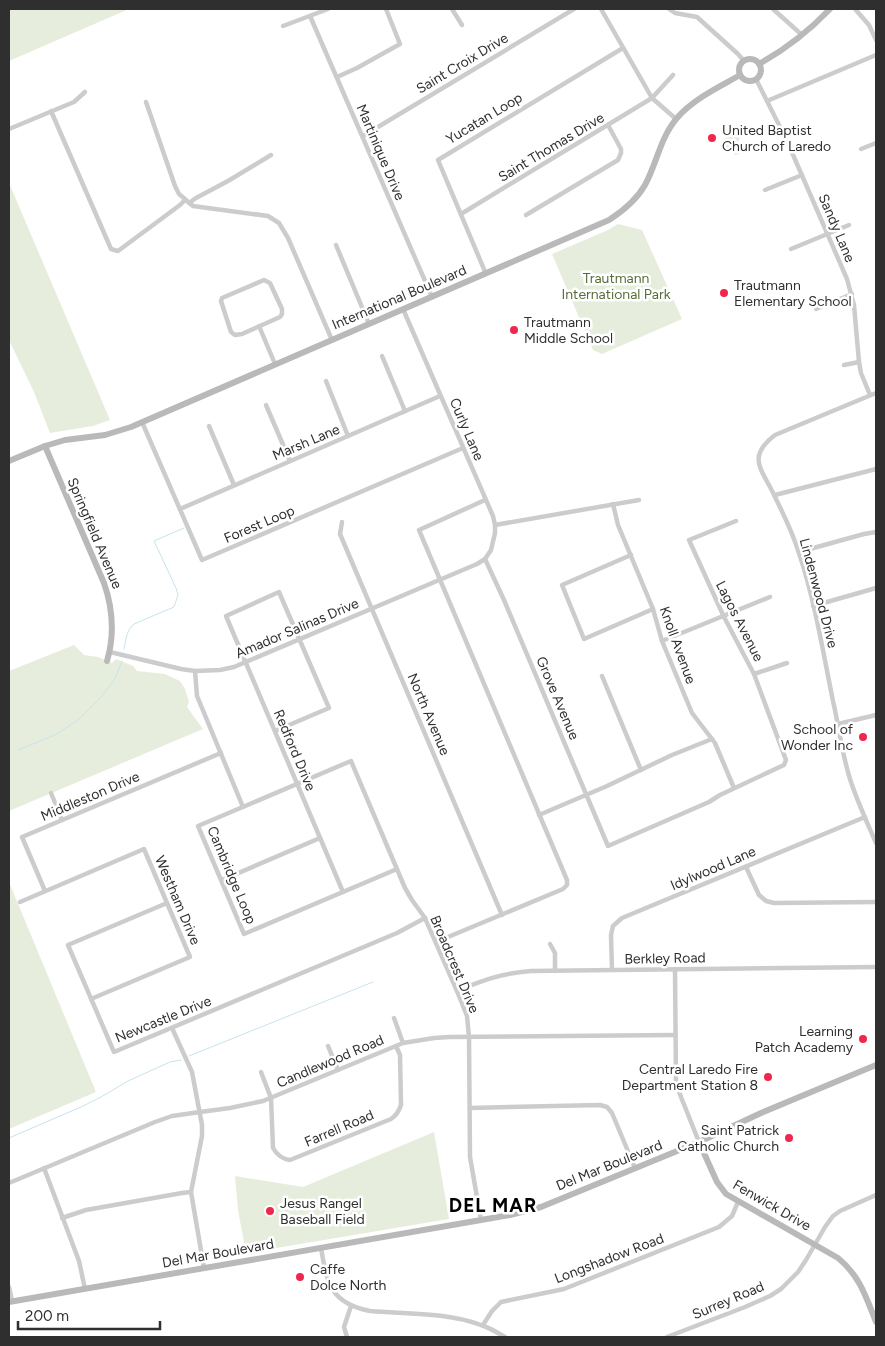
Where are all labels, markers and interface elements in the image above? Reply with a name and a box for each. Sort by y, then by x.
street label: Saint Croix Drive [413,29,512,98]
street label: Yucatan Loop [443,89,526,148]
street label: Martinique Drive [353,102,409,203]
street label: Saint Thomas Drive [495,109,608,186]
place label: United Baptist Church of Laredo [722,122,831,155]
marker: United Baptist Church of Laredo [706,132,718,144]
street label: Sandy Lane [815,192,859,265]
street label: International Boulevard [329,261,469,334]
park label: Trautmann International Park [562,270,671,303]
place label: Trautmann Elementary School [734,277,852,310]
marker: Trautmann Elementary School [718,287,730,299]
place label: Trautmann Middle School [524,314,613,347]
marker: Trautmann Middle School [508,324,520,336]
street label: Curly Lane [446,395,487,463]
street label: Marsh Lane [270,421,343,464]
street label: Springfield Avenue [63,475,126,592]
street label: Forest Loop [221,502,297,547]
street label: Lindenwood Drive [796,536,841,650]
street label: Lagos Avenue [712,578,767,665]
street label: Amador Salinas Drive [233,595,362,662]
street label: Knoll Avenue [656,604,700,687]
street label: Grove Avenue [532,654,583,743]
street label: North Avenue [404,671,454,758]
street label: Redford Drive [270,707,319,794]
place label: School of Wonder Inc [781,721,854,754]
marker: School of Wonder Inc [857,731,869,743]
street label: Middleston Drive [38,768,143,825]
street label: Cambridge Loop [203,824,260,927]
street label: Idylwood Lane [668,843,759,894]
street label: Westham Drive [151,853,204,948]
street label: Broadcrest Drive [426,913,483,1016]
street label: Berkley Road [624,949,706,968]
street label: Newcastle Drive [113,992,214,1046]
place label: Learning Patch Academy [755,1023,854,1056]
street label: Candlewood Road [274,1031,386,1092]
marker: Learning Patch Academy [857,1033,869,1045]
place label: Central Laredo Fire Department Station 8 [622,1061,758,1094]
marker: Central Laredo Fire Department Station 8 [762,1071,774,1083]
street label: Farrell Road [302,1106,376,1151]
place label: Saint Patrick Catholic Church [677,1122,779,1155]
marker: Saint Patrick Catholic Church [783,1132,795,1144]
street label: Del Mar Boulevard [554,1136,665,1195]
street label: Fenwick Drive [730,1176,814,1235]
district label: DEL MAR [449,1194,537,1217]
place label: Jesus Rangel Baseball Field [280,1195,365,1228]
marker: Jesus Rangel Baseball Field [264,1205,276,1217]
street label: Longshadow Road [552,1230,666,1287]
street label: Del Mar Boulevard [161,1235,275,1272]
place label: Caffe Dolce North [310,1261,386,1294]
marker: Caffe Dolce North [294,1271,306,1283]
street label: Surrey Road [690,1278,767,1323]
scale bar [18,1298,160,1330]
text: 200 m [25,1307,69,1325]

